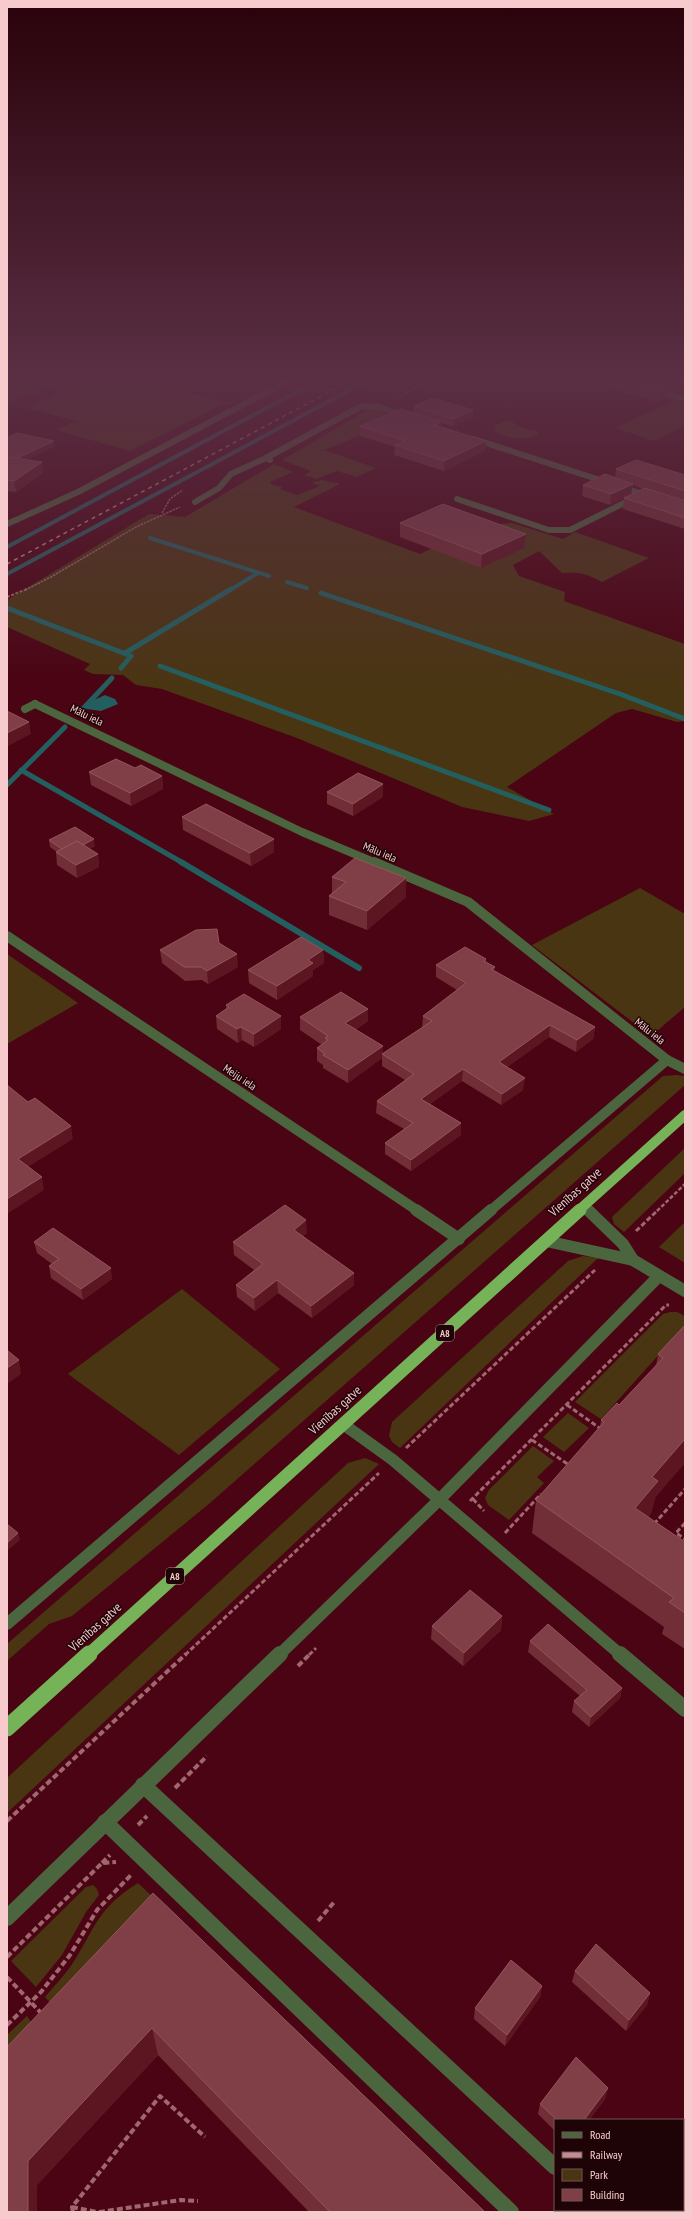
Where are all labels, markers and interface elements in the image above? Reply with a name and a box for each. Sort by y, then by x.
street label: Mālu iela [68,701,106,729]
street label: Mālu iela [361,839,399,865]
street label: Mālu iela [632,1015,668,1047]
street label: Meiju iela [221,1061,259,1093]
street label: Vienības gatve [544,1164,605,1221]
road number: A8 [436,1325,454,1341]
street label: Vienības gatve [304,1382,365,1439]
road number: A8 [166,1568,184,1584]
street label: Vienības gatve [64,1599,125,1656]
legend [554,2119,684,2211]
text: Road [590,2127,610,2142]
text: Railway [590,2147,623,2162]
text: Park [590,2167,608,2182]
text: Building [590,2187,625,2202]

